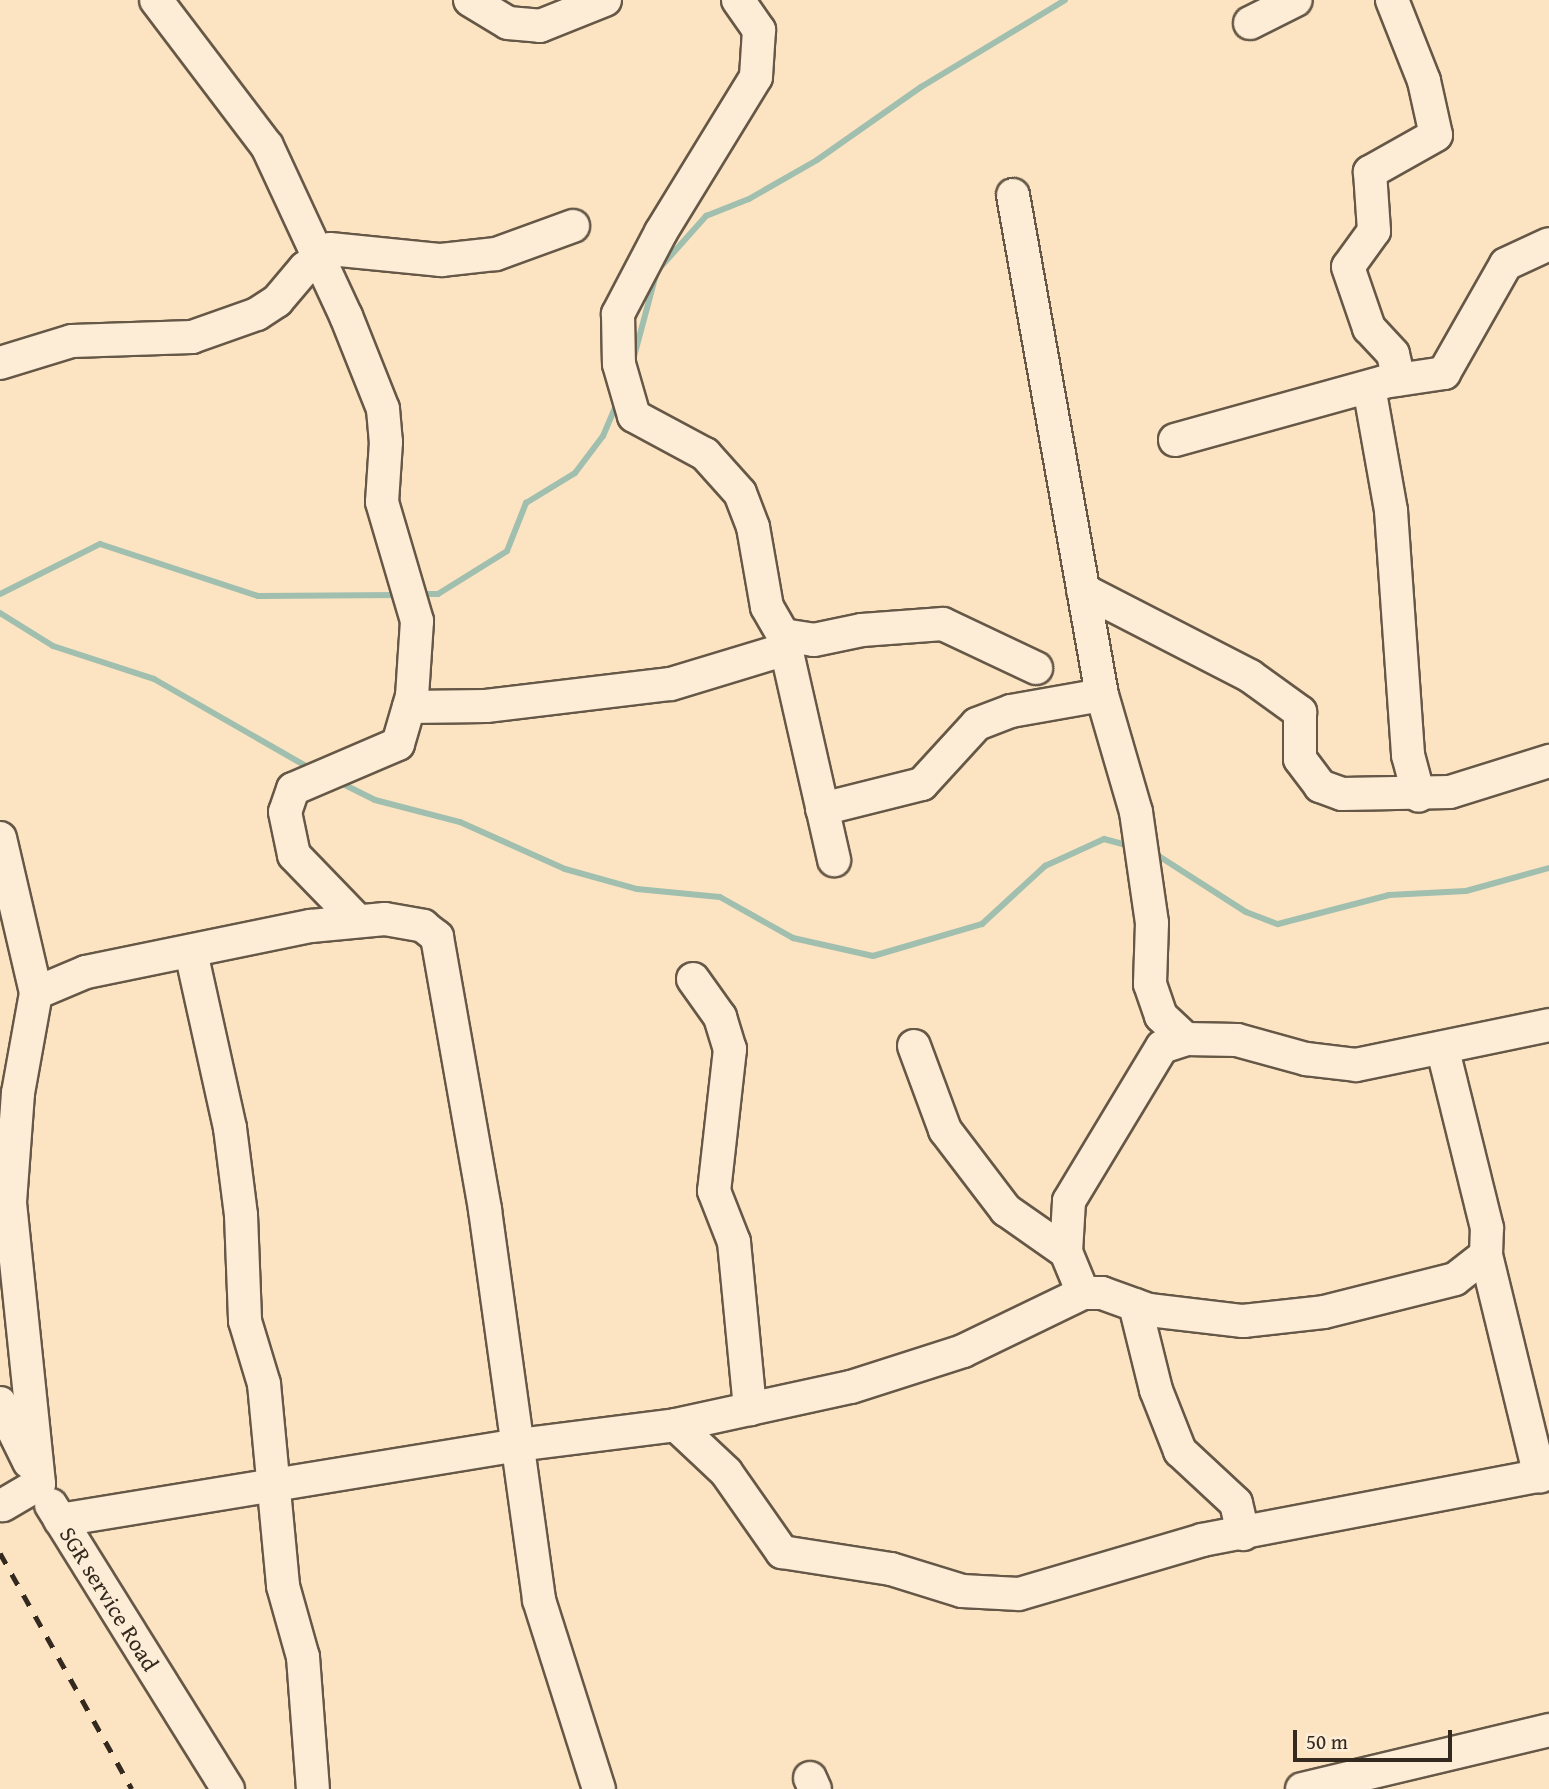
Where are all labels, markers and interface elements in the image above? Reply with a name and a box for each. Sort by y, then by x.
street label: SGR service Road [54,1522,164,1676]
scale bar [1297,1716,1456,1760]
text: 50 m [1306,1726,1348,1757]

